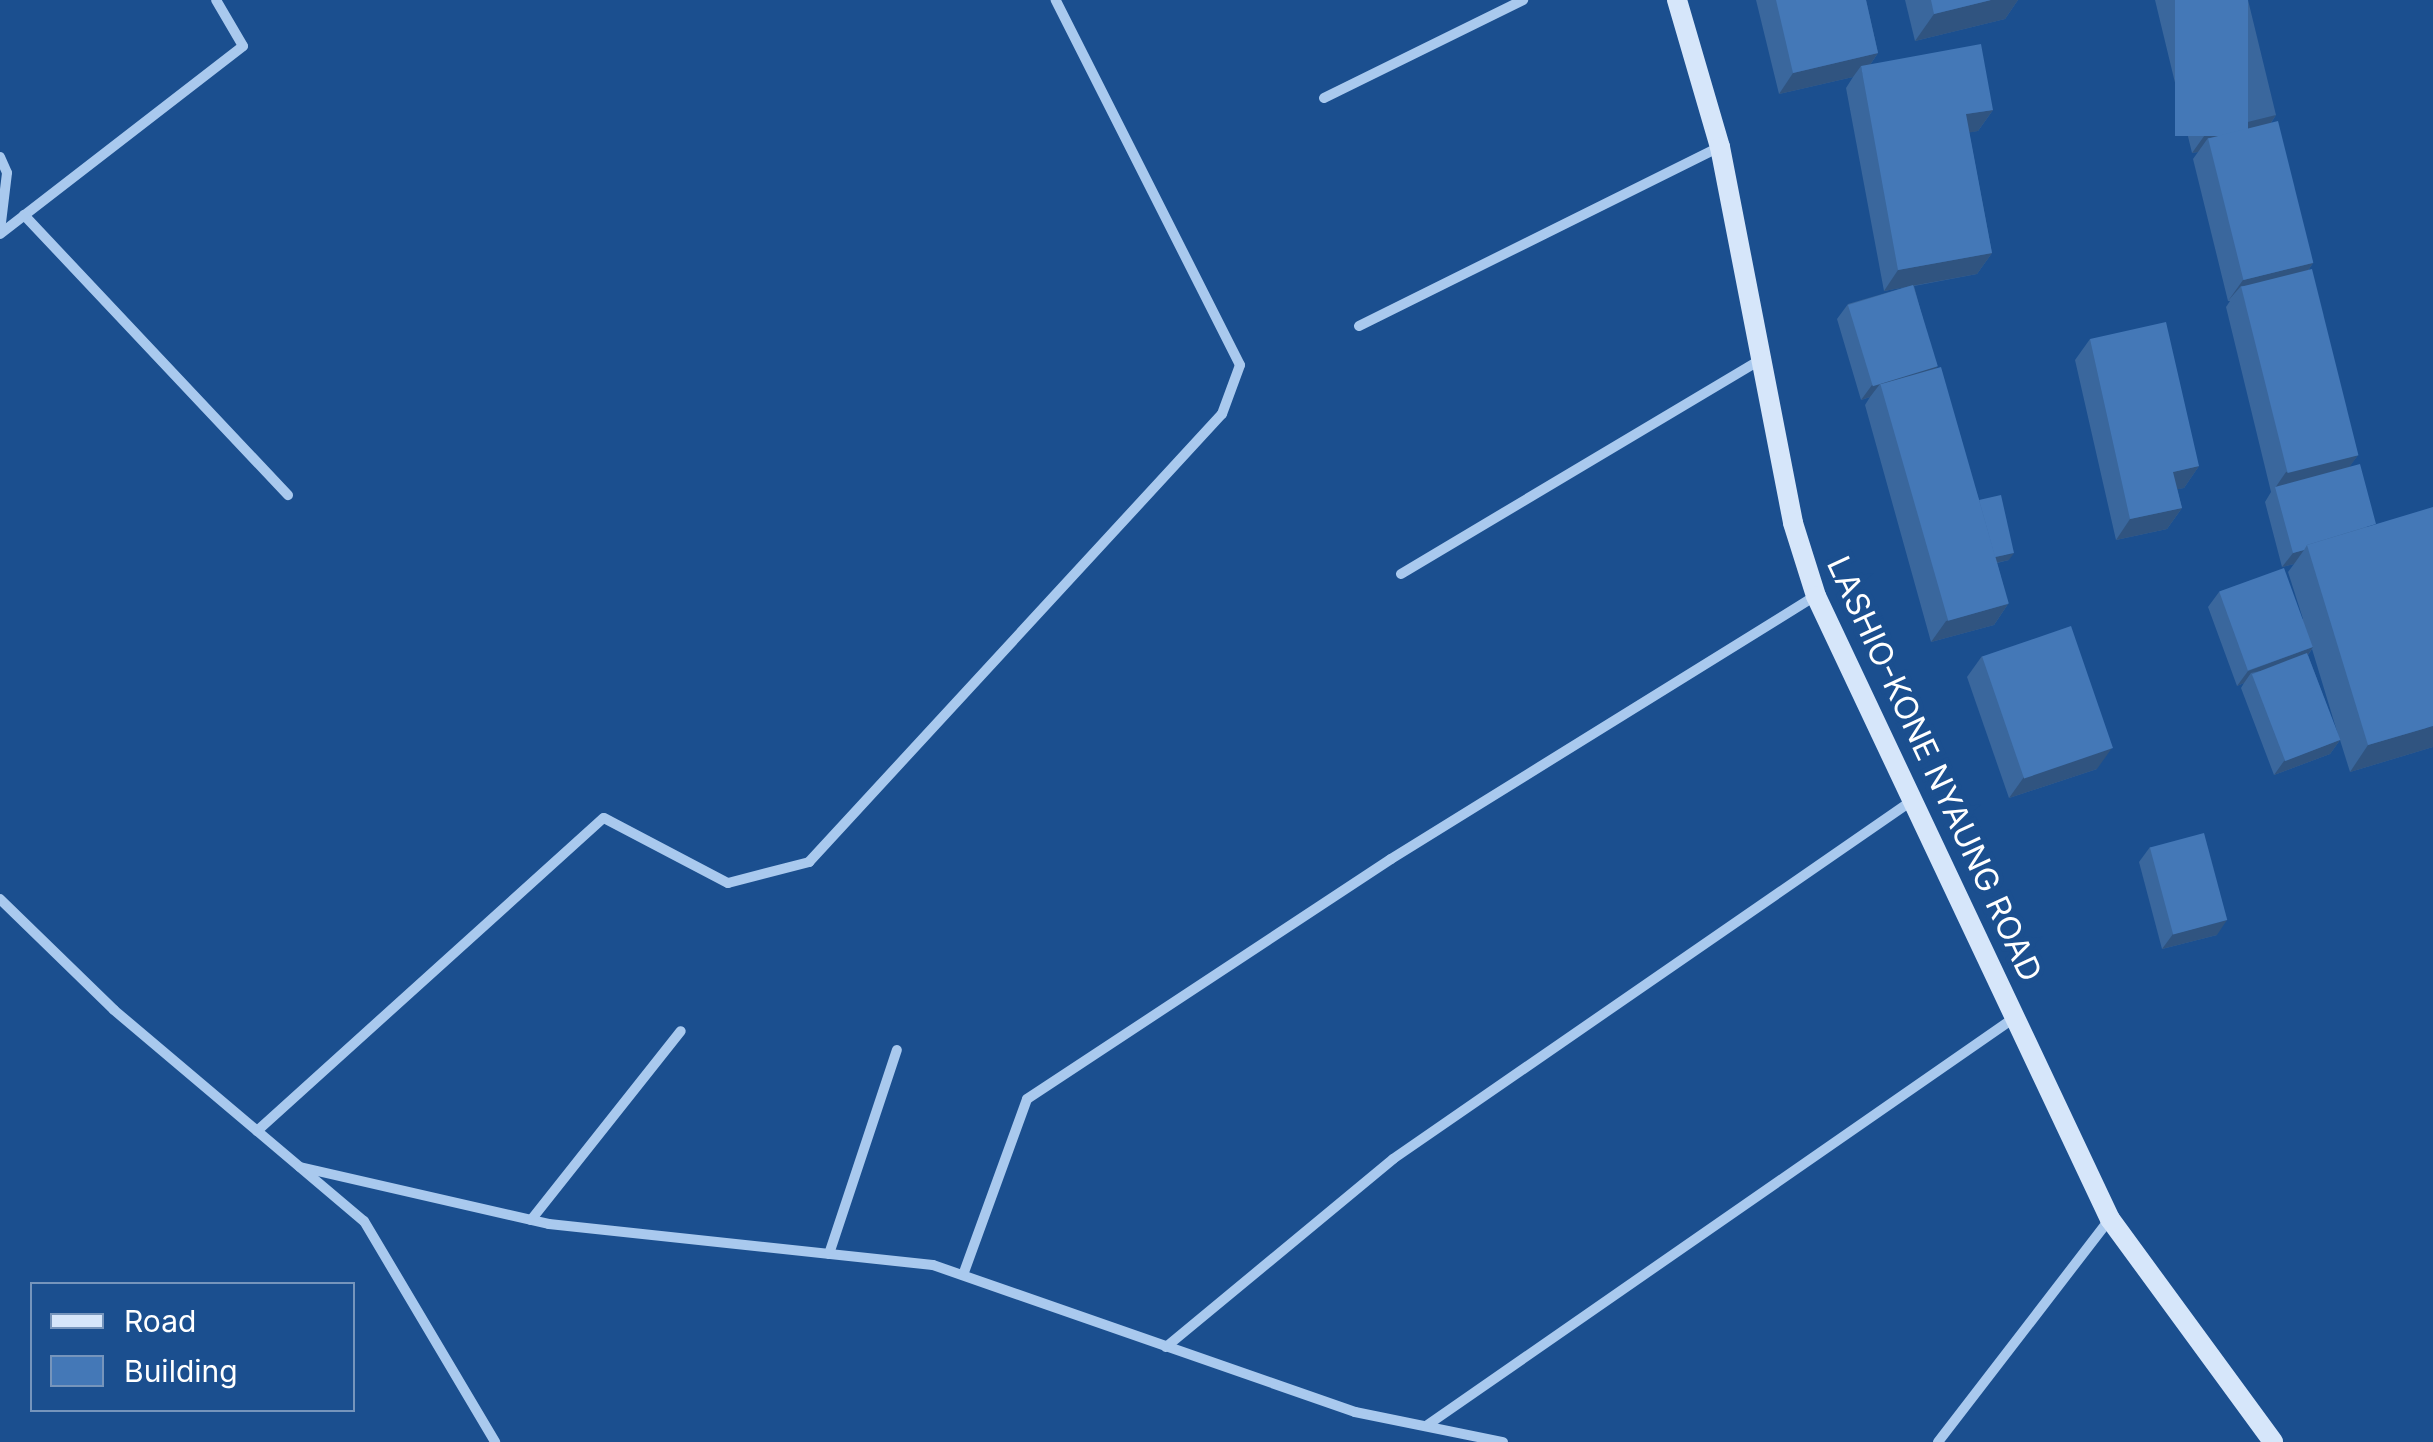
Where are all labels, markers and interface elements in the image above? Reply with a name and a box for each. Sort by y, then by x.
street label: LASHIO-KONE NYAUNG ROAD [1818,550,2050,988]
legend [30,1282,355,1412]
text: Road [124,1303,196,1339]
text: Building [124,1353,238,1389]

